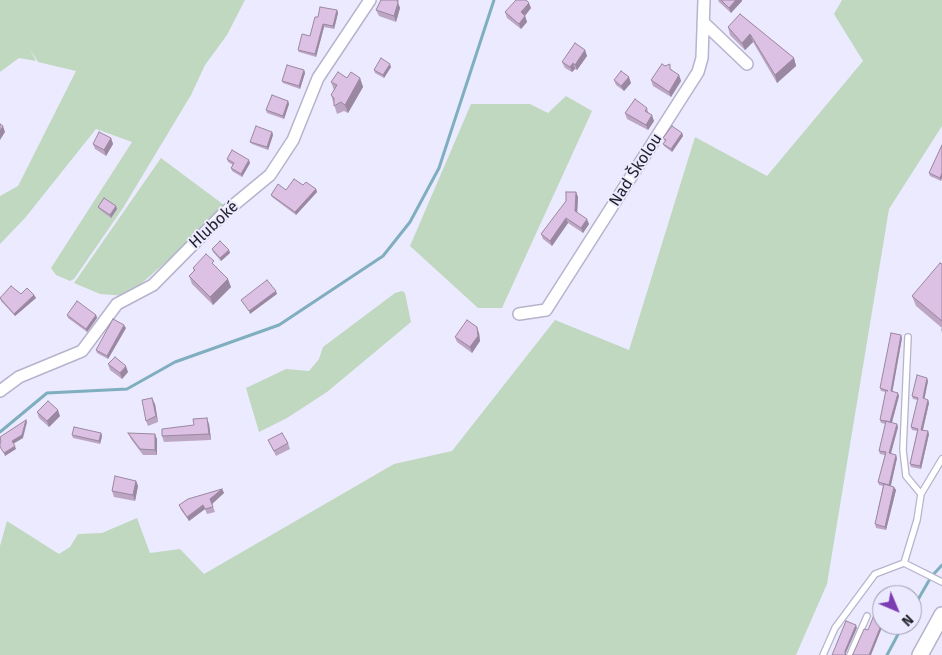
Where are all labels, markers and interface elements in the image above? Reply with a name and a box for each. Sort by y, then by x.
street label: Nad Školou [605,130,667,210]
street label: Hluboké [185,197,243,253]
north arrow [872,585,922,635]
text: N [898,611,917,630]

